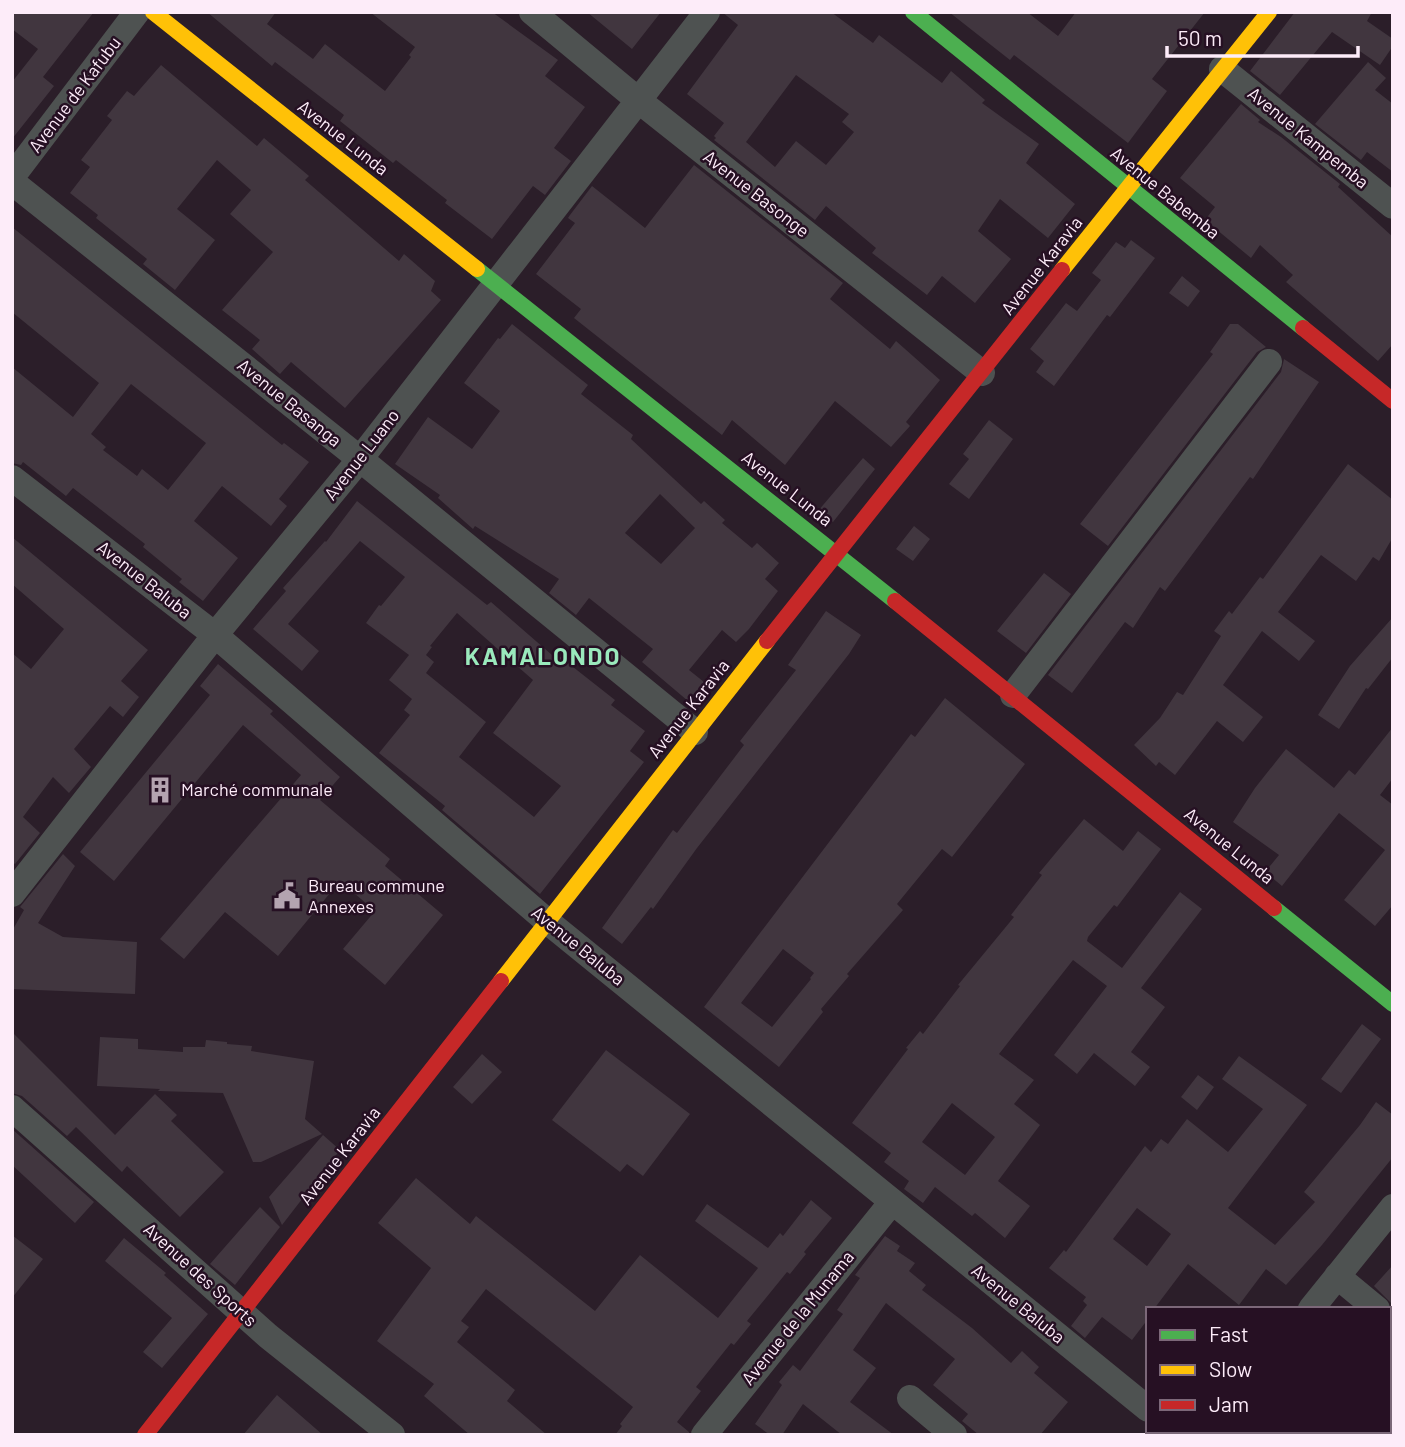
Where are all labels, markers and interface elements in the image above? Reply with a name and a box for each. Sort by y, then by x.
scale bar [1167,14,1358,58]
text: 50 m [1178,25,1222,50]
street label: Avenue de Kafubu [23,32,125,157]
street label: Avenue Kampemba [1244,82,1374,193]
street label: Avenue Lunda [294,95,393,180]
street label: Avenue Babemba [1106,141,1225,243]
street label: Avenue Basonge [699,145,814,241]
street label: Avenue Karavia [996,212,1086,319]
street label: Avenue Basanga [233,354,346,451]
street label: Avenue Luano [319,405,404,504]
street label: Avenue Lunda [738,446,837,531]
street label: Avenue Baluba [93,535,196,623]
district label: KAMALONDO [465,641,621,670]
street label: Avenue Karavia [643,655,733,762]
building icon: Marché communale [145,775,175,805]
place label: Marché communale [181,778,333,800]
street label: Avenue Lunda [1180,802,1279,888]
place label: Bureau commune Annexes [308,874,445,917]
public building icon: Bureau commune Annexes [272,881,302,911]
street label: Avenue Baluba [527,901,630,990]
street label: Avenue Karavia [294,1102,384,1209]
street label: Avenue des Sports [140,1218,262,1331]
street label: Avenue de la Munama [736,1246,858,1389]
street label: Avenue Baluba [967,1259,1070,1348]
legend [1146,1307,1391,1433]
text: Fast [1209,1321,1249,1346]
text: Slow [1209,1356,1252,1381]
text: Jam [1209,1391,1249,1416]

